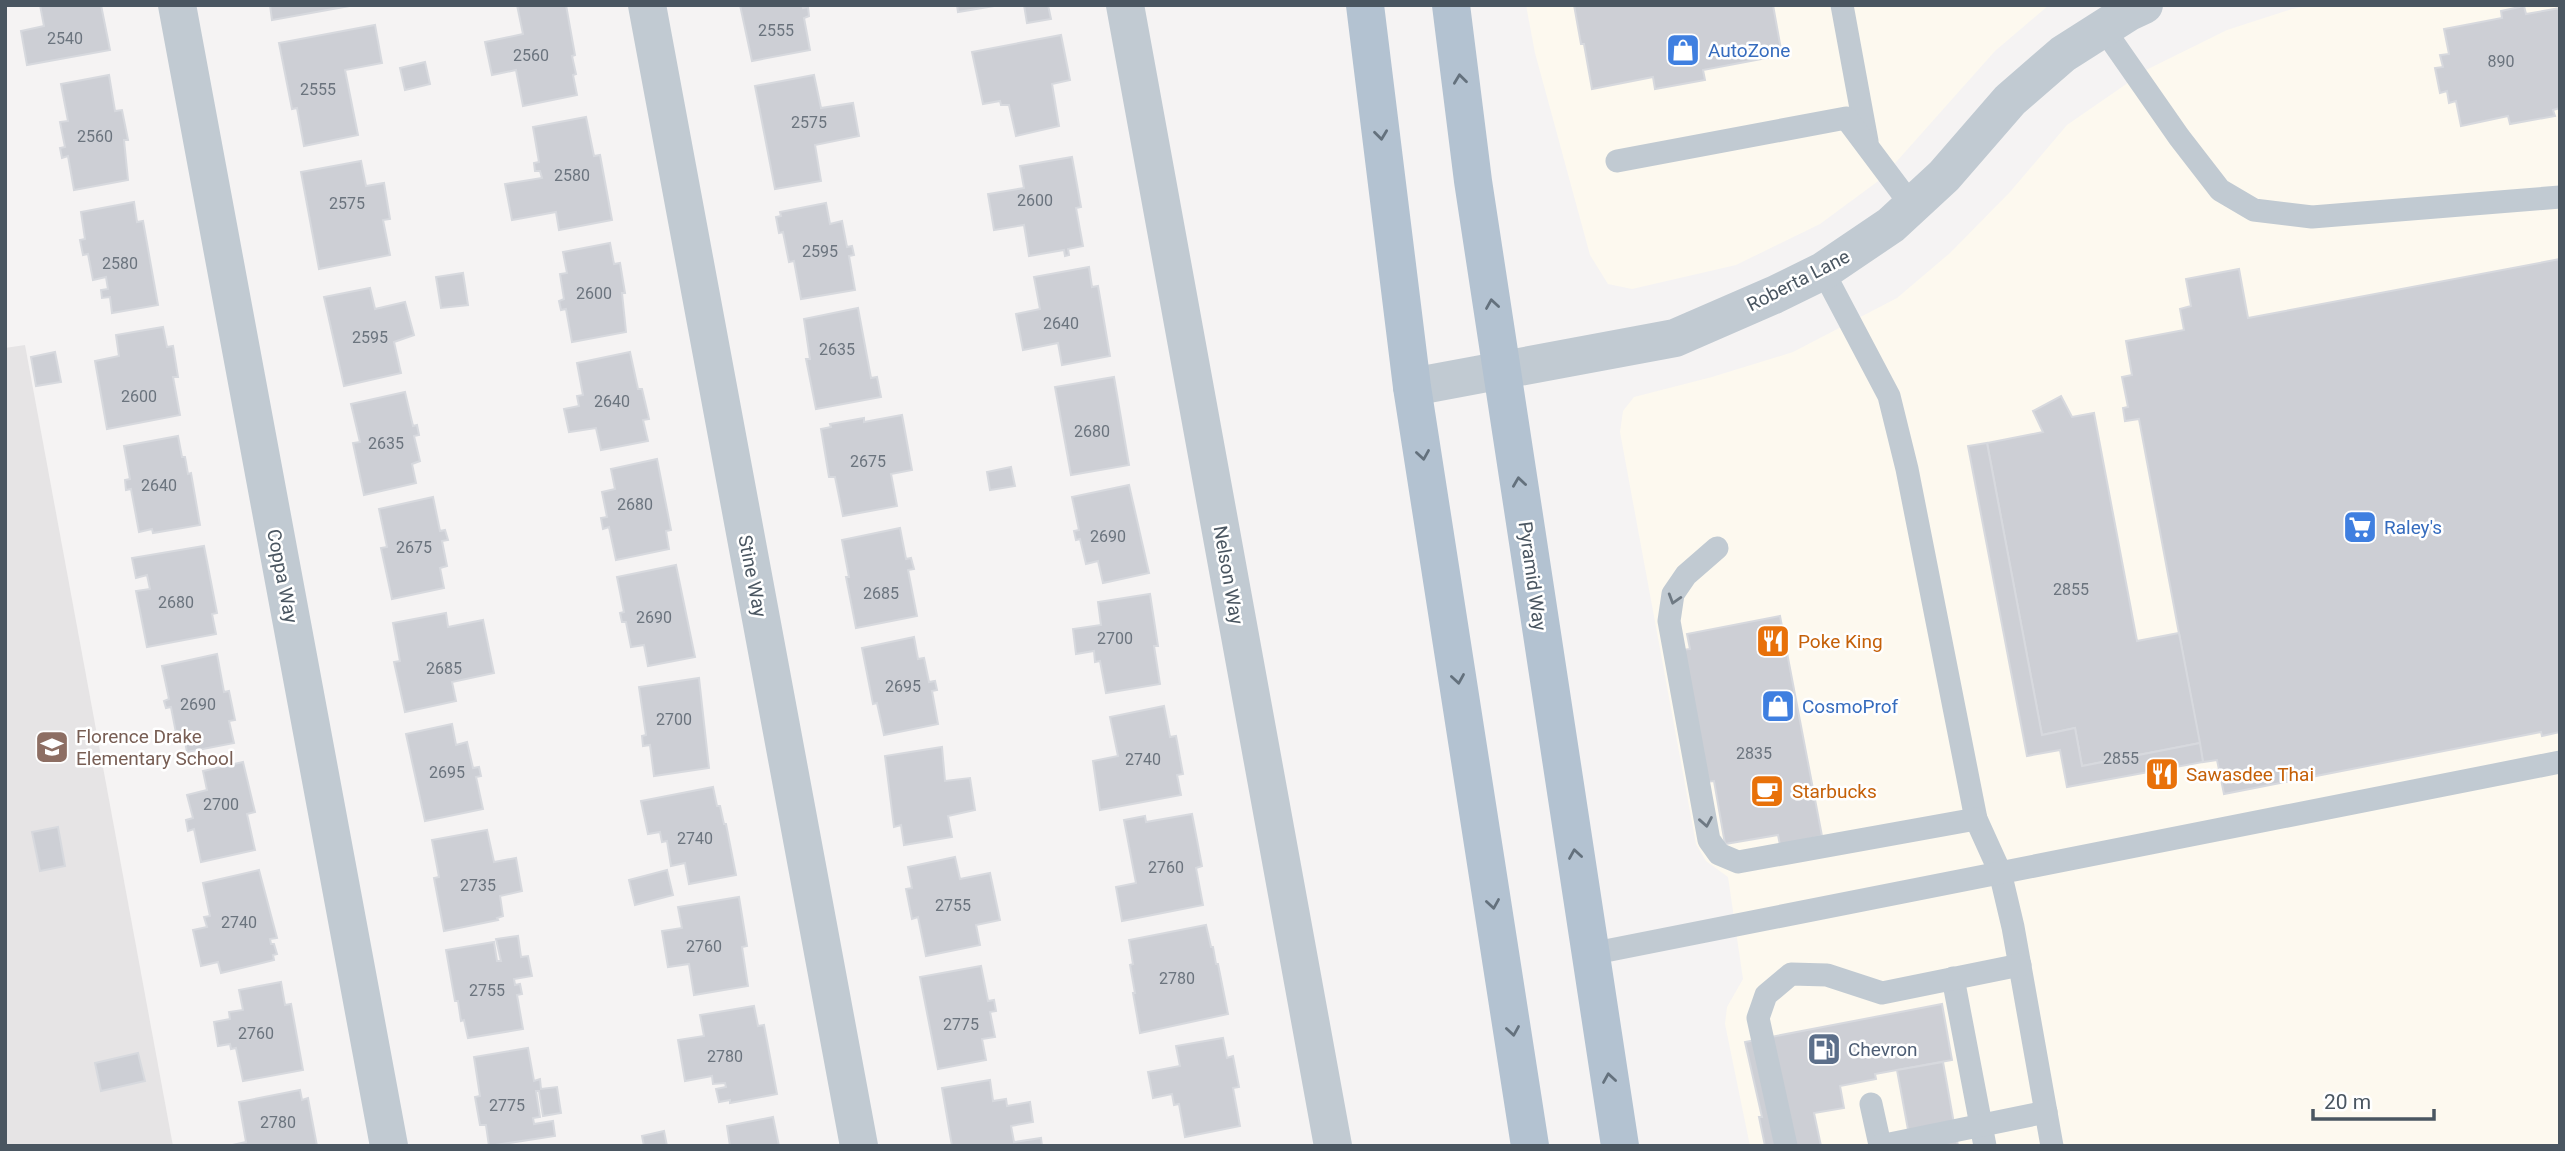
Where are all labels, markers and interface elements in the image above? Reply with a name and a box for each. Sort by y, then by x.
house number: 2555 [758,21,794,40]
house number: 2540 [47,29,83,48]
shop icon: AutoZone [1664,31,1702,69]
place label: AutoZone [1708,39,1790,62]
house number: 2560 [513,46,549,65]
house number: 890 [2488,52,2514,71]
one-way arrow [1453,73,1468,85]
house number: 2555 [300,80,336,99]
house number: 2575 [791,113,827,132]
house number: 2560 [77,127,113,146]
one-way arrow [1373,129,1388,141]
house number: 2580 [554,166,590,185]
house number: 2600 [1017,191,1053,210]
house number: 2575 [329,194,365,213]
house number: 2595 [802,242,838,261]
street label: Roberta Lane [1743,245,1854,316]
house number: 2580 [102,254,138,273]
house number: 2600 [576,284,612,303]
one-way arrow [1485,298,1500,310]
house number: 2640 [1043,314,1079,333]
house number: 2595 [352,328,388,347]
house number: 2635 [819,340,855,359]
house number: 2600 [121,387,157,406]
house number: 2640 [594,392,630,411]
house number: 2680 [1074,422,1110,441]
house number: 2635 [368,434,404,453]
one-way arrow [1415,449,1430,460]
house number: 2675 [850,452,886,471]
house number: 2640 [141,476,177,495]
one-way arrow [1512,476,1527,488]
house number: 2680 [617,495,653,514]
supermarket icon: Raley's [2341,508,2379,546]
place label: Raley's [2384,516,2442,539]
street label: Pyramid Way [1513,520,1552,632]
street label: Nelson Way [1209,524,1249,626]
street label: Coppa Way [262,527,303,625]
house number: 2690 [1090,527,1126,546]
street label: Stine Way [733,533,772,619]
house number: 2675 [396,538,432,557]
house number: 2855 [2053,580,2089,599]
house number: 2685 [863,584,899,603]
one-way arrow [1667,592,1682,604]
house number: 2680 [158,593,194,612]
house number: 2690 [636,608,672,627]
restaurant icon: Poke King [1754,622,1792,660]
house number: 2700 [1097,629,1133,648]
place label: Poke King [1798,630,1883,653]
house number: 2685 [426,659,462,678]
one-way arrow [1450,673,1465,685]
house number: 2695 [885,677,921,696]
shop icon: CosmoProf [1759,687,1797,725]
house number: 2690 [180,695,216,714]
place label: CosmoProf [1802,695,1899,718]
house number: 2700 [656,710,692,729]
place label: Florence Drake Elementary School [76,725,234,770]
school or university icon: Florence Drake Elementary School [33,728,71,766]
house number: 2835 [1736,744,1772,763]
house number: 2855 [2103,749,2139,768]
house number: 2740 [1125,750,1161,769]
restaurant icon: Sawasdee Thai [2143,755,2181,793]
house number: 2695 [429,763,465,782]
place label: Sawasdee Thai [2186,763,2314,786]
cafe icon: Starbucks [1748,772,1786,810]
place label: Starbucks [1792,780,1877,803]
house number: 2700 [203,795,239,814]
one-way arrow [1697,816,1712,828]
house number: 2740 [677,829,713,848]
one-way arrow [1567,848,1582,859]
house number: 2760 [1148,858,1184,877]
house number: 2735 [460,876,496,895]
house number: 2755 [935,896,971,915]
one-way arrow [1485,898,1500,910]
house number: 2740 [221,913,257,932]
house number: 2760 [686,937,722,956]
house number: 2780 [1159,969,1195,988]
house number: 2755 [469,981,505,1000]
house number: 2775 [943,1015,979,1034]
house number: 2760 [238,1024,274,1043]
one-way arrow [1505,1025,1520,1037]
fuel station icon: Chevron [1805,1030,1843,1068]
place label: Chevron [1848,1038,1918,1061]
house number: 2780 [707,1047,743,1066]
one-way arrow [1602,1072,1617,1084]
scale bar [2313,1078,2434,1122]
text: 20 m [2324,1090,2371,1114]
house number: 2775 [489,1096,525,1115]
house number: 2780 [260,1113,296,1132]

